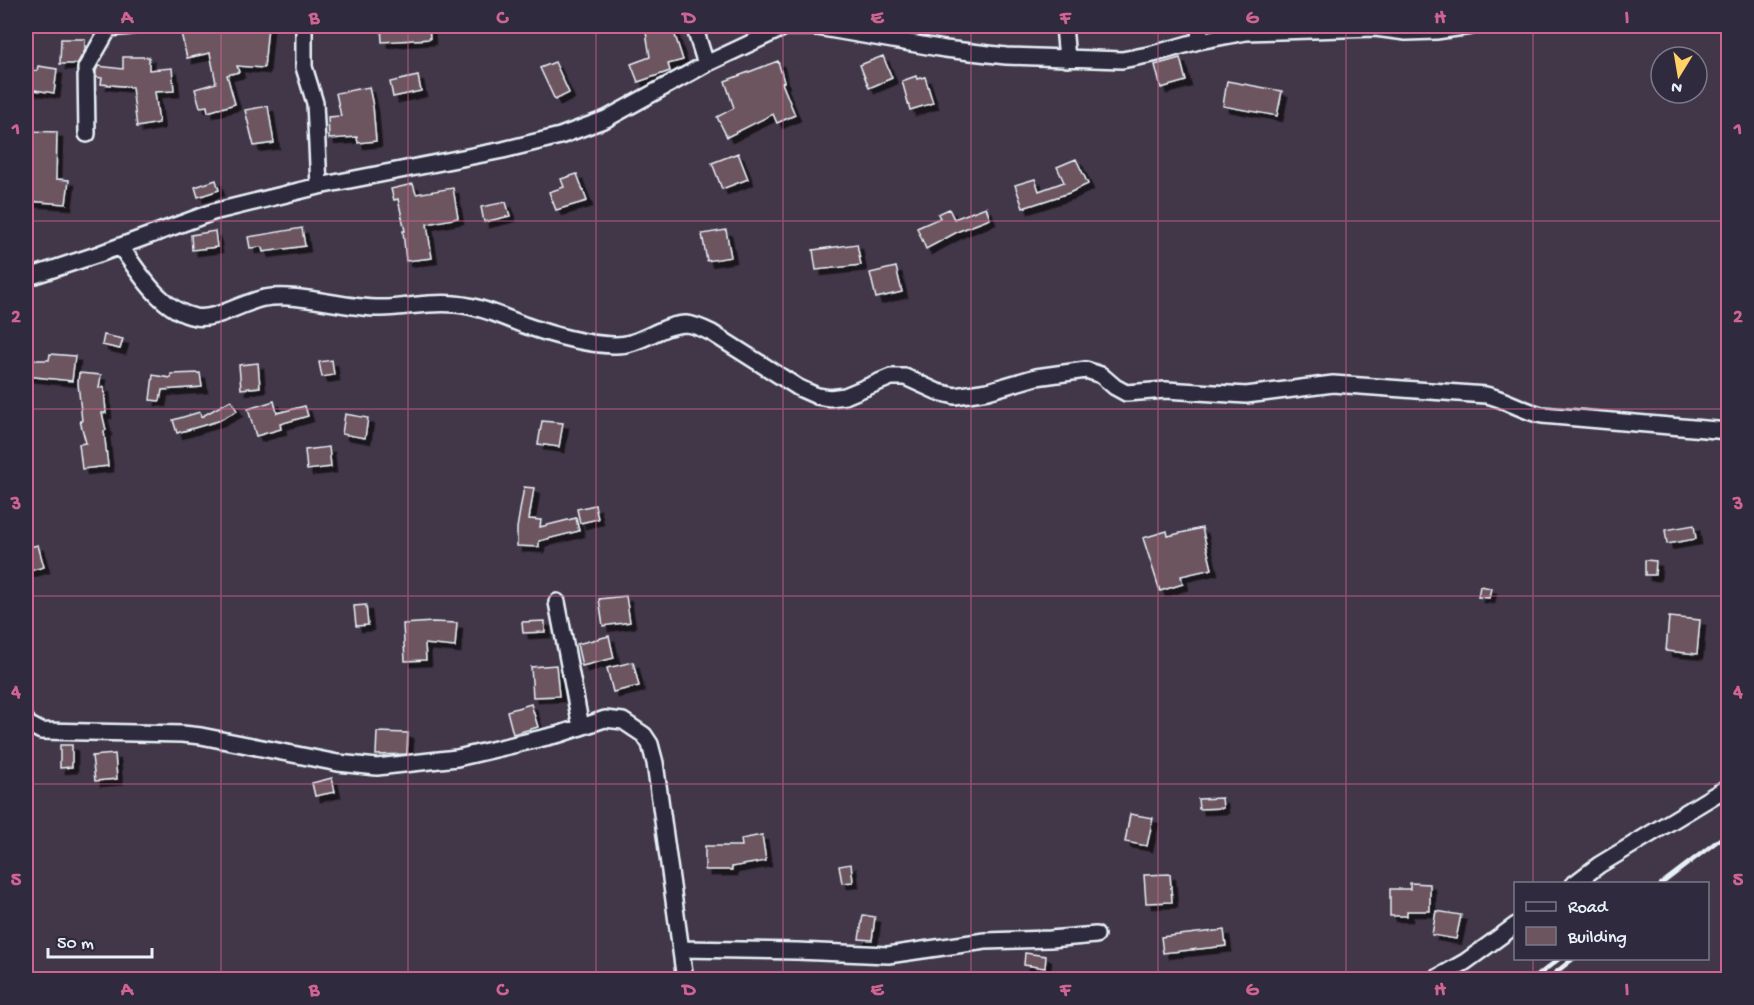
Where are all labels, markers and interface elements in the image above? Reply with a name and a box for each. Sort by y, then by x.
text: A [120,8,135,31]
text: B [308,8,320,31]
text: C [496,8,510,31]
text: D [680,8,696,31]
text: E [871,8,885,31]
text: F [1059,8,1072,31]
text: G [1246,8,1260,31]
text: H [1434,8,1446,31]
text: I [1625,8,1630,31]
north arrow [1649,45,1709,105]
text: N [1669,76,1684,97]
text: 1 [11,119,20,142]
text: 1 [1733,119,1742,142]
text: 2 [11,307,21,330]
text: 2 [1733,307,1743,330]
text: 3 [10,494,21,517]
text: 3 [1732,494,1743,517]
text: 4 [10,682,21,705]
text: 4 [1732,682,1743,705]
text: 5 [11,870,22,893]
text: 5 [1733,870,1744,893]
legend [1514,882,1709,960]
text: Road [1568,898,1609,919]
scale bar [48,921,152,959]
text: Building [1567,928,1627,949]
text: 50 m [57,934,94,955]
text: A [120,980,135,1003]
text: B [308,980,320,1003]
text: C [496,980,510,1003]
text: D [680,980,696,1003]
text: E [871,980,885,1003]
text: F [1059,980,1072,1003]
text: G [1246,980,1260,1003]
text: H [1434,980,1446,1003]
text: I [1625,980,1630,1003]

